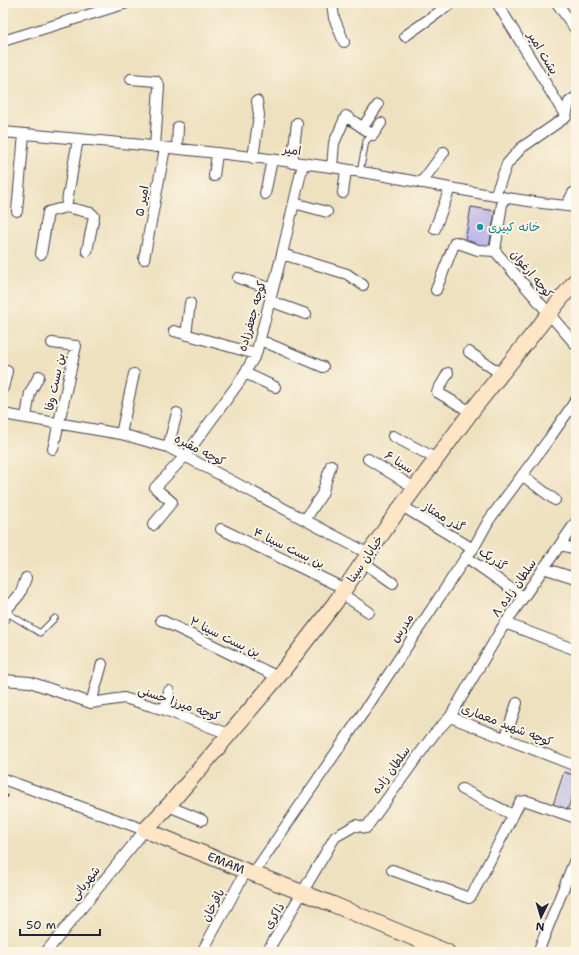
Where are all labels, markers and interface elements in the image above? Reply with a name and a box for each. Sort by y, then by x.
street label: پشت امیر [523,28,562,77]
street label: امیر [281,141,302,159]
street label: امیر ۵ [131,184,153,218]
place label: خانه کبیری [488,219,540,235]
marker: خانه کبیری [475,222,485,232]
street label: کوچه ارغوان [507,246,557,302]
street label: کوچه جعفرزاده [234,279,270,353]
street label: بن بست وفا [41,352,69,412]
street label: کوچه مقبره [172,430,228,470]
street label: سینا ۶ [382,447,416,477]
street label: گذر ممتاز [419,498,468,536]
street label: بن بست سینا ۴ [251,524,327,572]
street label: خیابان سینا [343,532,387,586]
street label: گذریک [476,544,510,574]
street label: سلطان زاده ۸ [488,556,540,620]
street label: مدرس [387,611,417,645]
street label: بن بست سینا ۲ [187,613,263,661]
street label: کوچه میرزا حسنی [136,681,222,725]
street label: کوچه شهید معماری [459,700,555,750]
street label: سلطان زاده [368,743,414,797]
street label: EMAM [205,848,248,878]
street label: شهربانی [66,863,104,903]
street label: باقرخان [198,886,228,924]
north arrow [521,897,561,937]
street label: ذاکری [260,900,288,932]
scale bar [20,911,100,937]
text: 50 m [26,917,56,933]
text: N [535,919,545,934]

